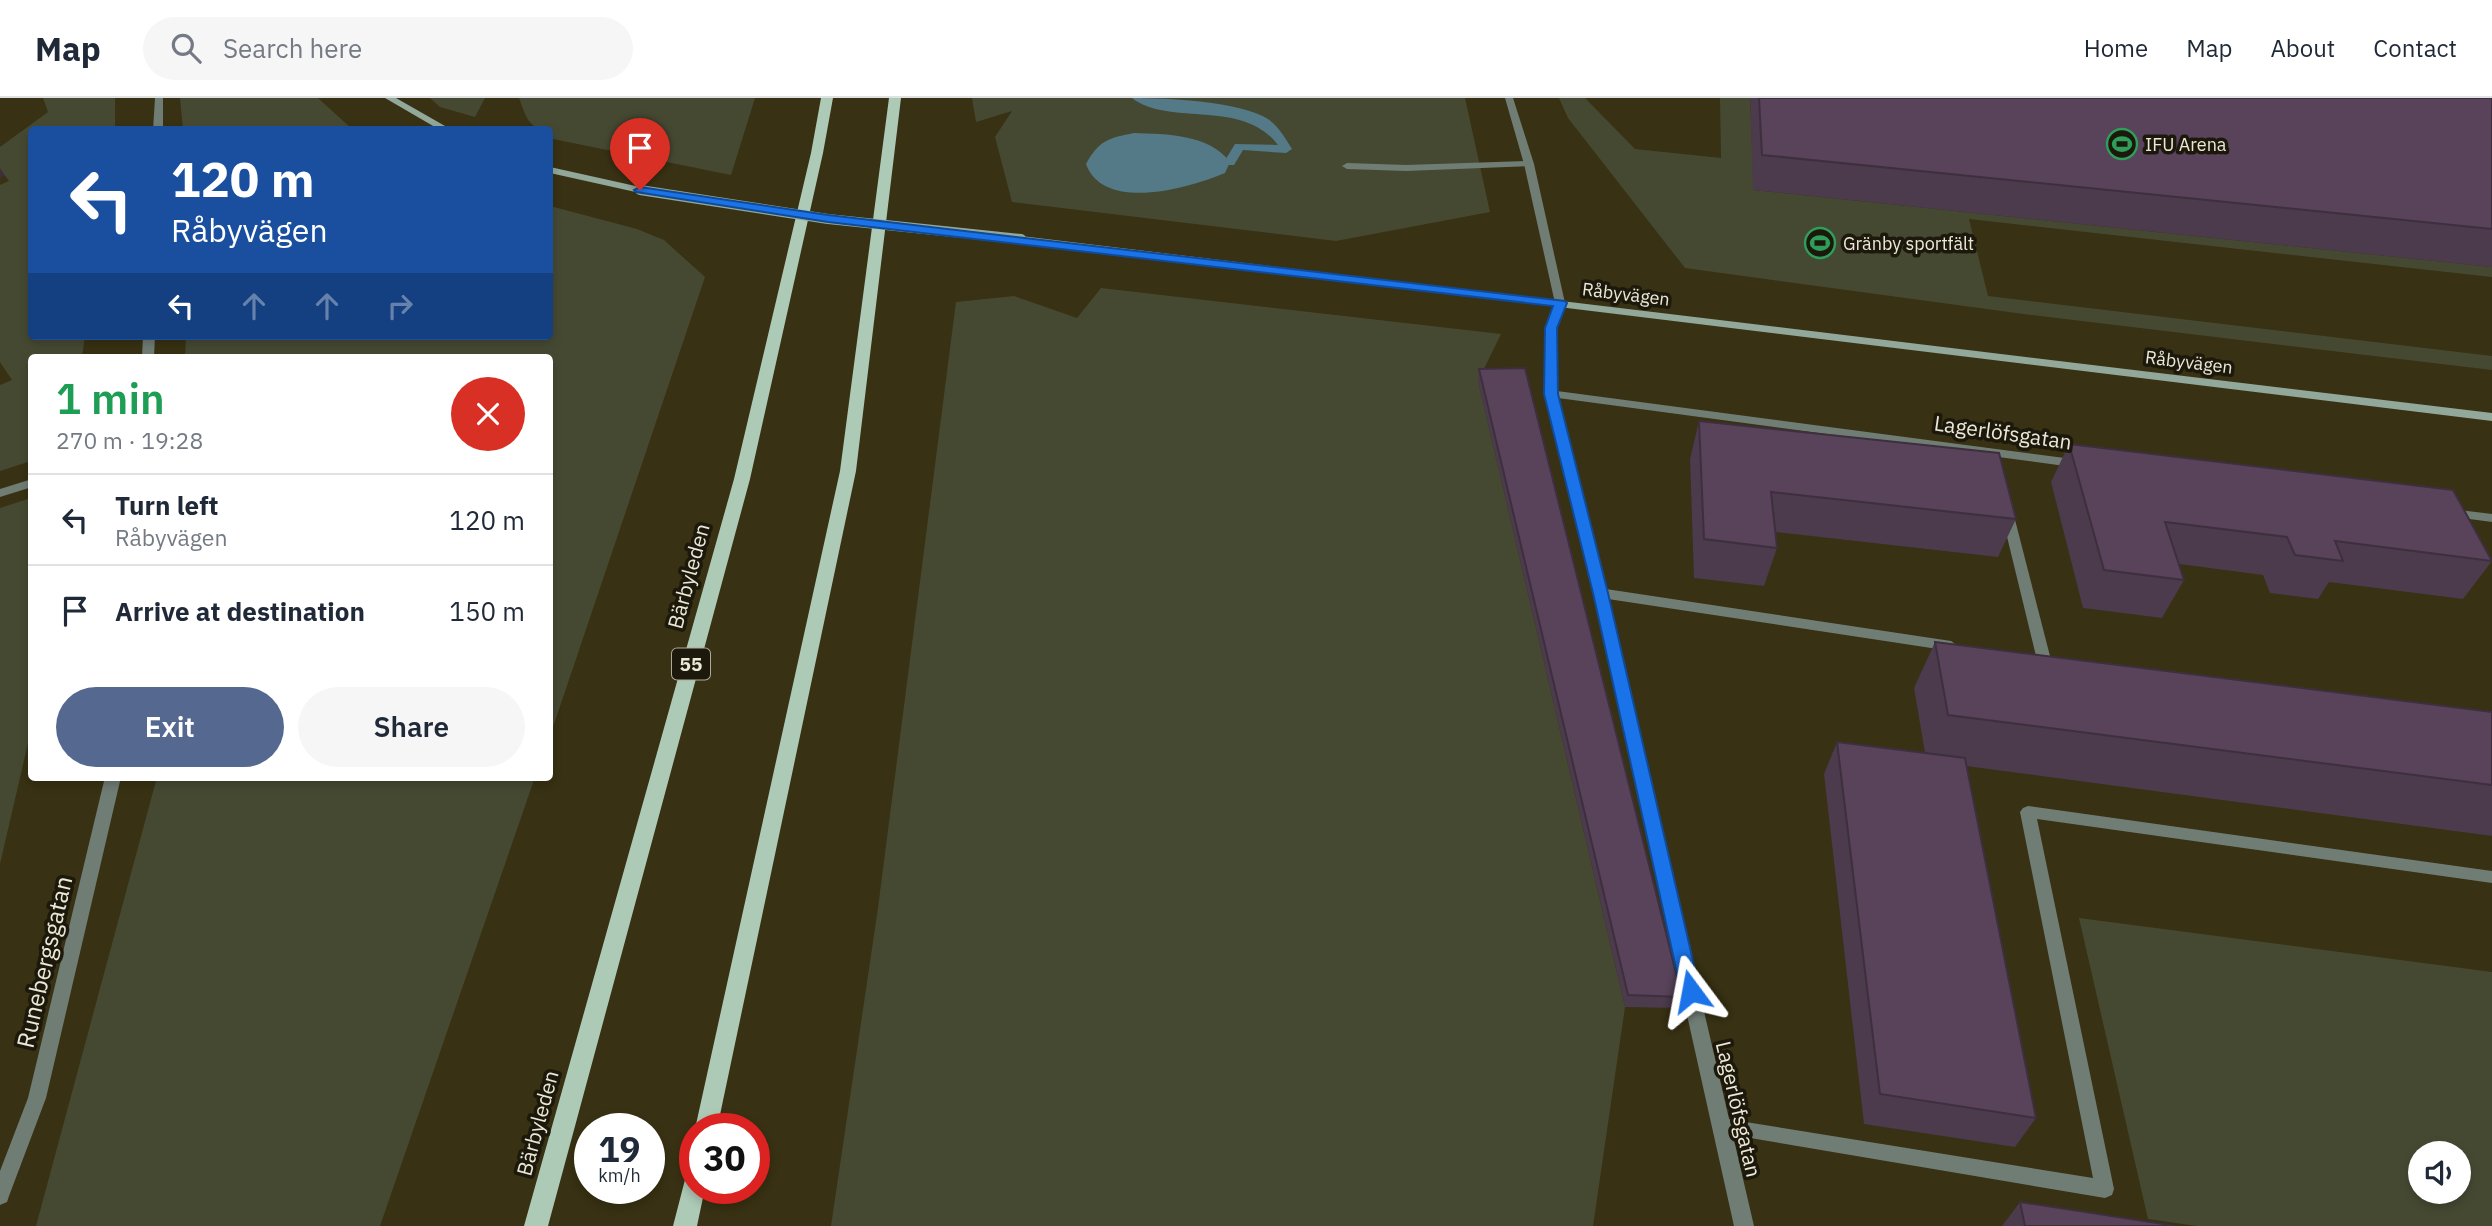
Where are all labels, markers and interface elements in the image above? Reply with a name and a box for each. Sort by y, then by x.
search box [143,17,633,80]
text: Map [35,27,101,70]
icon: search [167,29,205,67]
text: Search here [223,31,362,65]
text: Home [2084,32,2148,64]
text: Map [2186,32,2232,64]
text: About [2270,32,2335,64]
text: Contact [2373,32,2457,64]
pin [610,118,670,190]
sports icon: IFU Arena [2105,127,2139,161]
icon: arrive [621,129,659,167]
place label: IFU Arena [2145,133,2227,156]
text: 120 m [171,147,315,210]
icon: left [56,154,147,245]
text: Råbyvägen [171,209,328,251]
sports icon: Gränby sportfält [1803,226,1837,260]
place label: Gränby sportfält [1843,232,1974,255]
street label: Råbyvägen [1581,277,1671,311]
icon: left [162,287,200,325]
icon: ahead [235,287,273,325]
icon: ahead [308,287,346,325]
icon: right [381,287,419,325]
street label: Råbyvägen [2144,345,2234,379]
text: 1 min [56,371,165,426]
button: close [451,377,525,451]
street label: Lagerlöfsgatan [1932,408,2074,456]
text: 270 m · 19:28 [56,425,203,455]
text: Turn left [115,488,218,522]
icon: left [56,501,94,539]
text: 120 m [449,503,525,537]
street label: Bärbyleden [660,520,716,632]
text: Råbyvägen [115,522,228,552]
icon: arrive [56,592,94,630]
text: Arrive at destination [115,594,365,628]
text: 150 m [449,594,525,628]
road number: 55 [672,649,710,680]
button: Exit [56,687,284,767]
button: Share [298,687,525,767]
street label: Runebergsgatan [9,873,79,1051]
position arrow [1654,954,1728,1028]
street label: Lagerlöfsgatan [1710,1038,1768,1180]
street label: Bärbyleden [509,1067,565,1179]
speed limit sign: 30 [679,1113,770,1204]
text: 19 [598,1126,641,1172]
map controls [2408,1141,2471,1204]
button: sound [2408,1141,2471,1204]
text: km/h [598,1164,641,1187]

